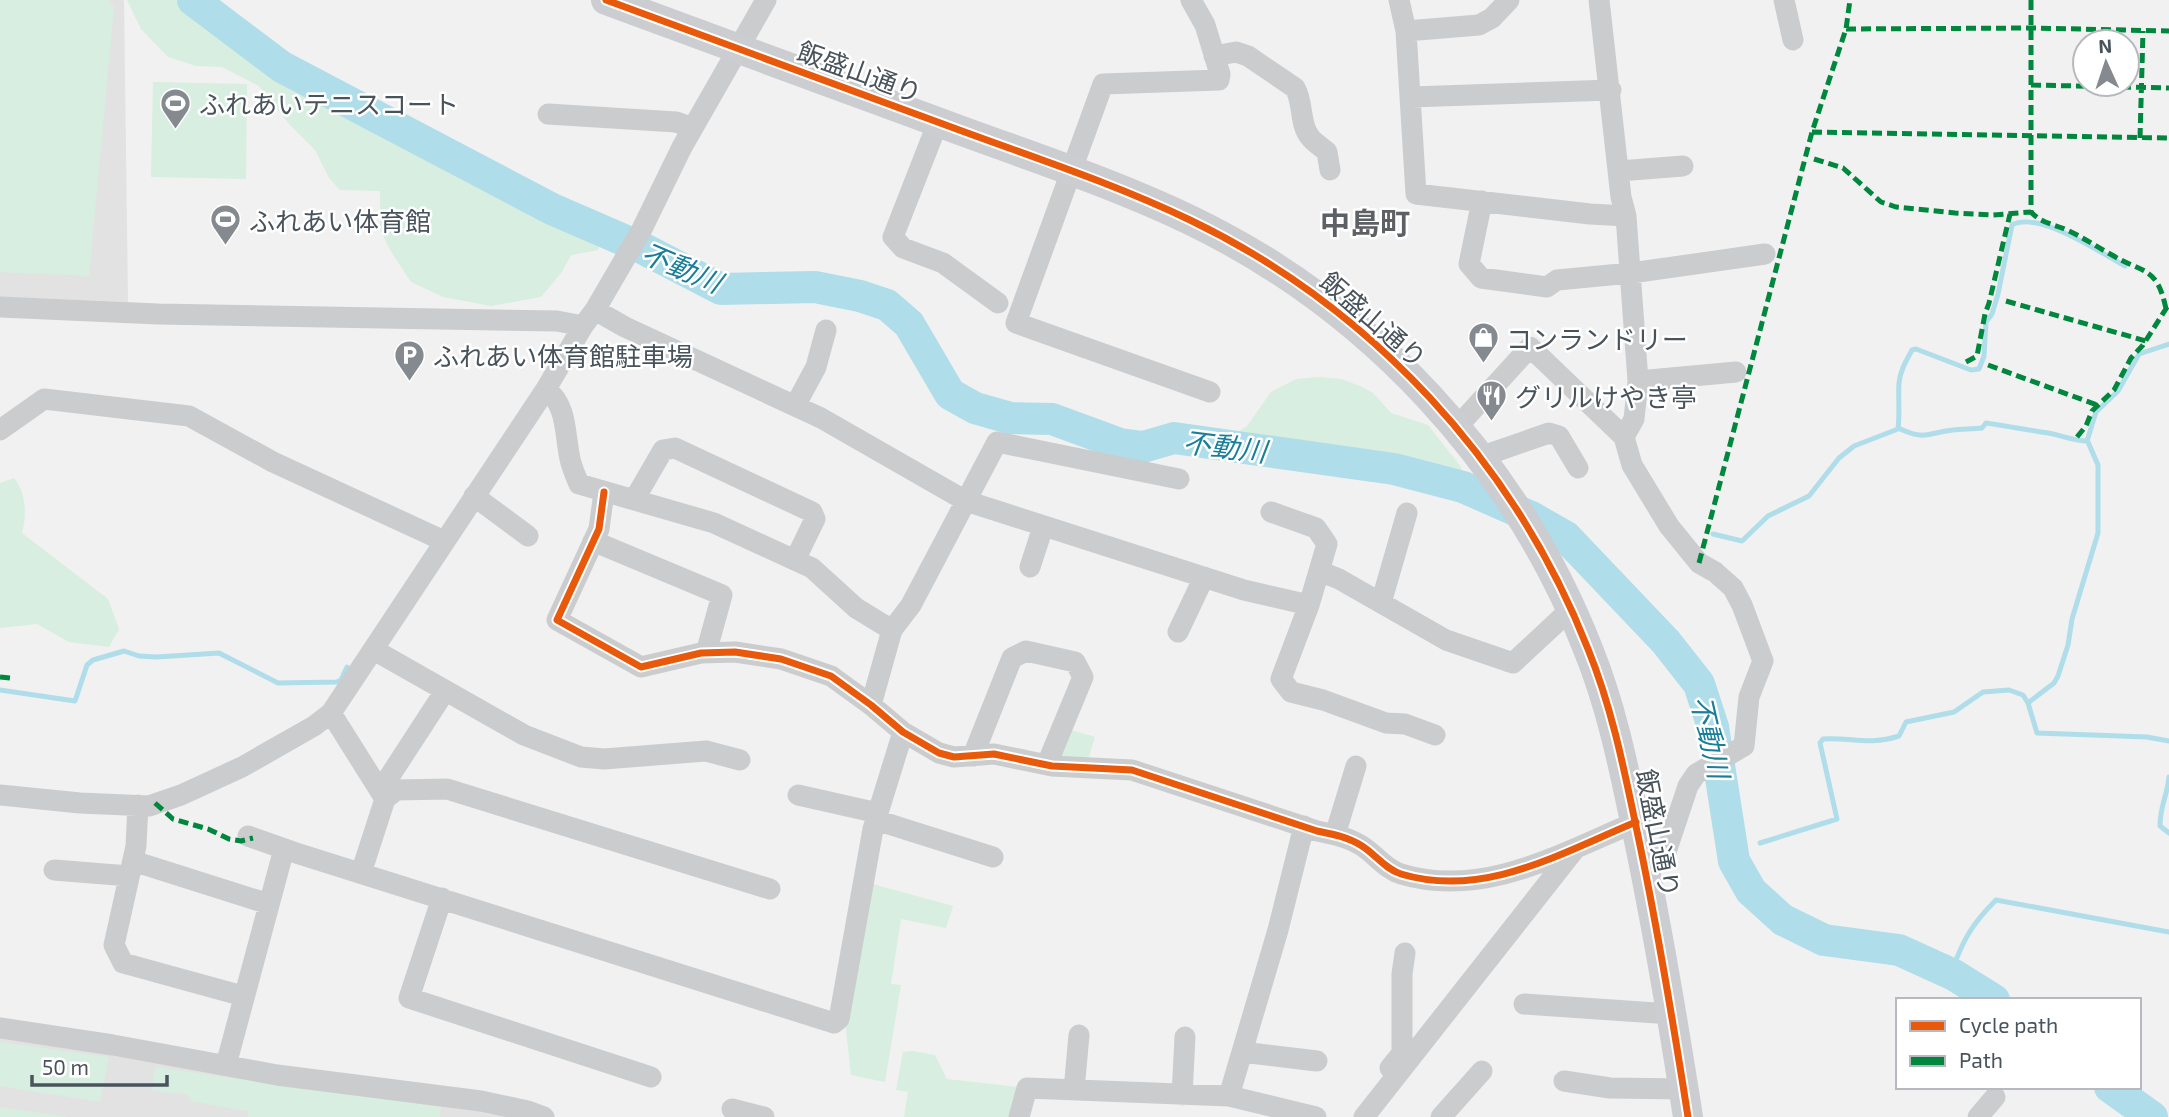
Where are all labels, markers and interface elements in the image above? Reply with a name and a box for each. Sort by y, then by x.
north arrow [2071,28,2141,98]
street label: 飯盛山通り [794,34,926,108]
text: N [2098,34,2113,57]
sports icon: ふれあいテニスコート [159,86,193,130]
place label: ふれあいテニスコート [199,88,459,119]
sports icon: ふれあい体育館 [209,203,243,247]
district label: 中島町 [1320,204,1410,240]
place label: ふれあい体育館 [249,205,431,236]
water label: 不動川 [637,235,730,300]
street label: 飯盛山通り [1315,265,1433,373]
shop icon: コンランドリー [1466,321,1500,365]
place label: コンランドリー [1506,323,1688,354]
parking icon: ふれあい体育館駐車場 [393,338,427,382]
place label: ふれあい体育館駐車場 [433,340,693,371]
restaurant icon: グリルけやき亭 [1475,379,1509,423]
place label: グリルけやき亭 [1515,381,1697,412]
water label: 不動川 [1181,424,1272,468]
water label: 不動川 [1685,692,1738,785]
street label: 飯盛山通り [1631,766,1687,900]
legend [1896,998,2141,1089]
text: Cycle path [1959,1012,2058,1037]
scale bar [32,1044,166,1088]
text: Path [1959,1047,2003,1072]
text: 50 m [42,1054,89,1079]

